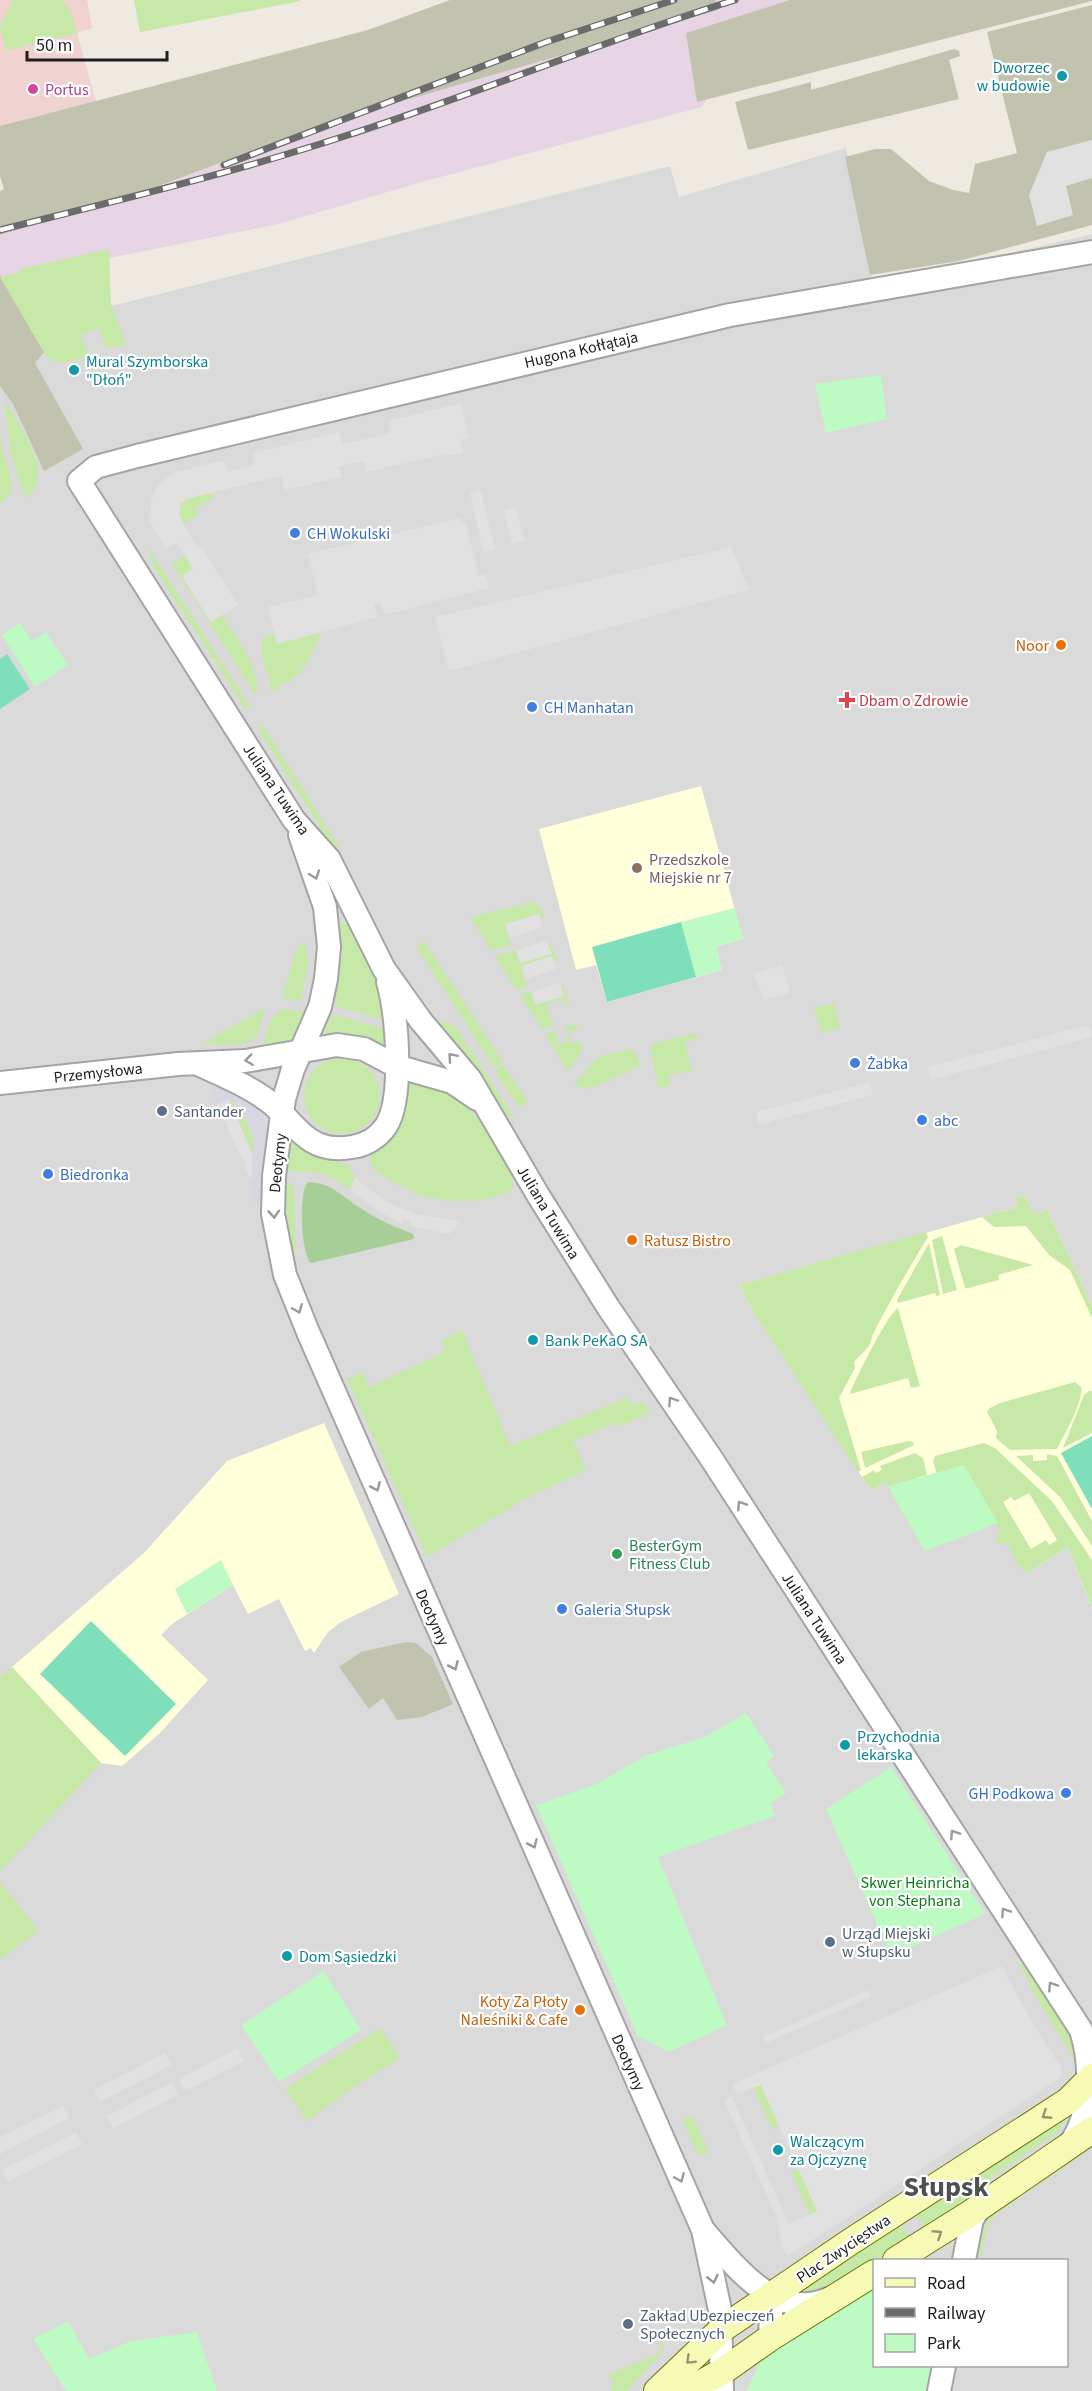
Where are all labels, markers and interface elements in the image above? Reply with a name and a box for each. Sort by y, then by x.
scale bar [27,24,166,62]
text: 50 m [36,33,72,58]
place label: Dworzec w budowie [977,57,1050,97]
marker: Dworzec w budowie [1055,69,1069,83]
place label: Portus [45,79,89,101]
marker: Portus [26,82,40,96]
street label: Hugona Kołłątaja [522,326,640,374]
place label: Mural Szymborska "Dłoń" [86,351,208,391]
marker: Mural Szymborska "Dłoń" [67,363,81,377]
place label: CH Wokulski [307,523,390,545]
marker: CH Wokulski [288,526,302,540]
place label: Noor [1016,635,1049,657]
marker: Noor [1054,638,1068,652]
place label: Dbam o Zdrowie [859,690,968,712]
marker: Dbam o Zdrowie [840,693,854,707]
place label: CH Manhatan [544,697,634,719]
marker: CH Manhatan [525,700,539,714]
street label: Juliana Tuwima [237,740,315,840]
place label: Przedszkole Miejskie nr 7 [649,849,732,889]
marker: Przedszkole Miejskie nr 7 [630,861,644,875]
one-way arrow [308,869,320,880]
one-way arrow [245,1053,254,1065]
one-way arrow [448,1053,459,1064]
place label: Żabka [867,1053,908,1075]
marker: Żabka [848,1056,862,1070]
street label: Przemysłowa [53,1057,144,1089]
place label: Santander [174,1101,244,1123]
marker: Santander [155,1104,169,1118]
place label: abc [934,1110,958,1132]
marker: abc [915,1113,929,1127]
street label: Deotymy [264,1132,292,1194]
street label: Juliana Tuwima [511,1162,585,1264]
place label: Biedronka [60,1164,129,1186]
marker: Biedronka [41,1167,55,1181]
one-way arrow [267,1210,280,1219]
place label: Ratusz Bistro [644,1230,731,1252]
marker: Ratusz Bistro [625,1233,639,1247]
one-way arrow [291,1302,303,1313]
place label: Bank PeKaO SA [545,1330,648,1352]
marker: Bank PeKaO SA [526,1333,540,1347]
one-way arrow [668,1397,679,1408]
one-way arrow [369,1481,381,1492]
one-way arrow [737,1500,748,1511]
place label: BesterGym Fitness Club [629,1535,710,1575]
marker: BesterGym Fitness Club [610,1547,624,1561]
street label: Juliana Tuwima [776,1568,852,1669]
street label: Deotymy [410,1586,455,1650]
place label: Galeria Słupsk [574,1599,670,1621]
marker: Galeria Słupsk [555,1602,569,1616]
one-way arrow [447,1659,459,1670]
place label: Przychodnia lekarska [857,1726,940,1766]
marker: Przychodnia lekarska [838,1738,852,1752]
place label: GH Podkowa [969,1783,1054,1805]
marker: GH Podkowa [1059,1786,1073,1800]
one-way arrow [949,1830,961,1840]
one-way arrow [526,1838,538,1849]
park label: Skwer Heinricha von Stephana [860,1872,970,1912]
one-way arrow [1001,1908,1012,1919]
place label: Urząd Miejski w Słupsku [842,1923,930,1963]
marker: Urząd Miejski w Słupsku [823,1935,837,1949]
place label: Dom Sąsiedzki [299,1946,397,1968]
marker: Dom Sąsiedzki [280,1949,294,1963]
one-way arrow [1049,1981,1060,1992]
place label: Koty Za Płoty Naleśniki & Cafe [461,1991,569,2031]
marker: Koty Za Płoty Naleśniki & Cafe [573,2003,587,2017]
street label: Deotymy [606,2031,651,2095]
one-way arrow [1042,2108,1053,2119]
place label: Walczącym za Ojczyznę [790,2131,867,2171]
marker: Walczącym za Ojczyznę [771,2143,785,2157]
district label: Słupsk [903,2167,989,2207]
one-way arrow [673,2172,685,2183]
street label: Plac Zwycięstwa [792,2209,895,2289]
one-way arrow [932,2230,943,2241]
legend [873,2259,1068,2367]
text: Road [927,2271,966,2296]
one-way arrow [706,2274,719,2284]
text: Railway [927,2301,986,2326]
place label: Zakład Ubezpieczeń Społecznych [640,2305,775,2345]
marker: Zakład Ubezpieczeń Społecznych [621,2317,635,2331]
text: Park [927,2331,961,2356]
one-way arrow [686,2353,696,2364]

